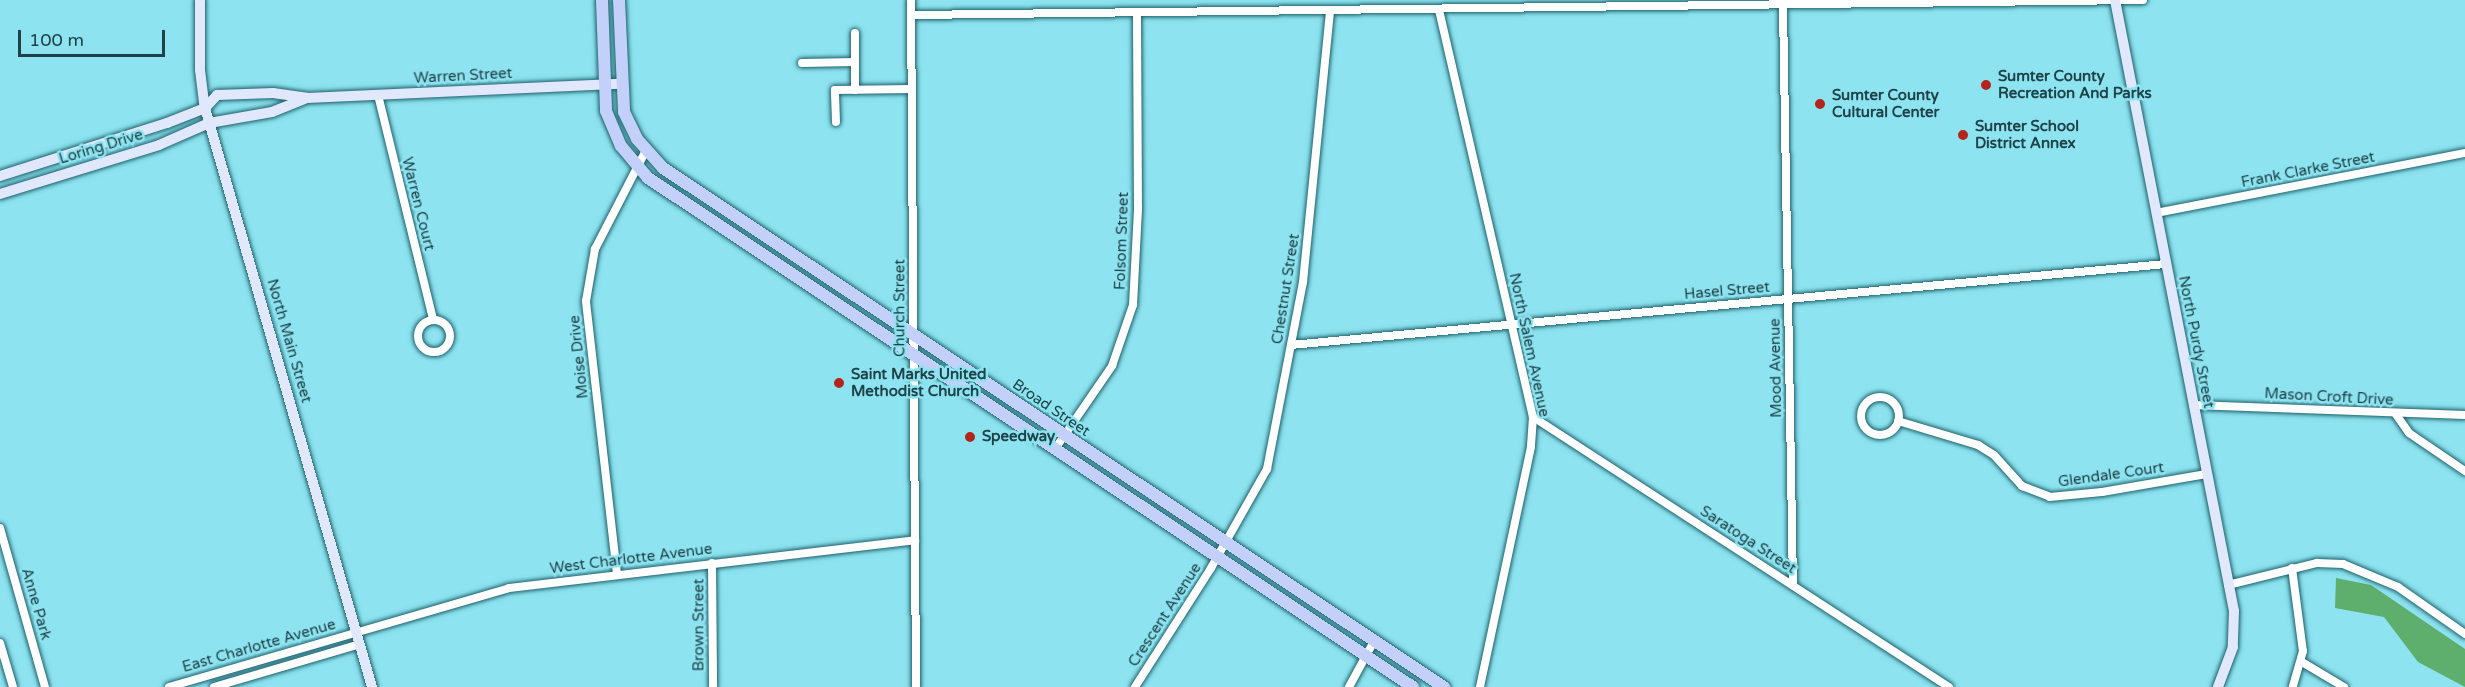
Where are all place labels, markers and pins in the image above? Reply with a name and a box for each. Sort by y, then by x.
place label: Sumter County Recreation And Parks [1998,67,2152,102]
marker: Sumter County Recreation And Parks [1979,78,1993,92]
place label: Sumter County Cultural Center [1832,86,1939,121]
marker: Sumter County Cultural Center [1813,97,1827,111]
place label: Sumter School District Annex [1975,117,2079,152]
marker: Sumter School District Annex [1956,128,1970,142]
place label: Saint Marks United Methodist Church [851,365,986,400]
marker: Saint Marks United Methodist Church [832,376,846,390]
place label: Speedway [982,428,1055,446]
marker: Speedway [963,430,977,444]

